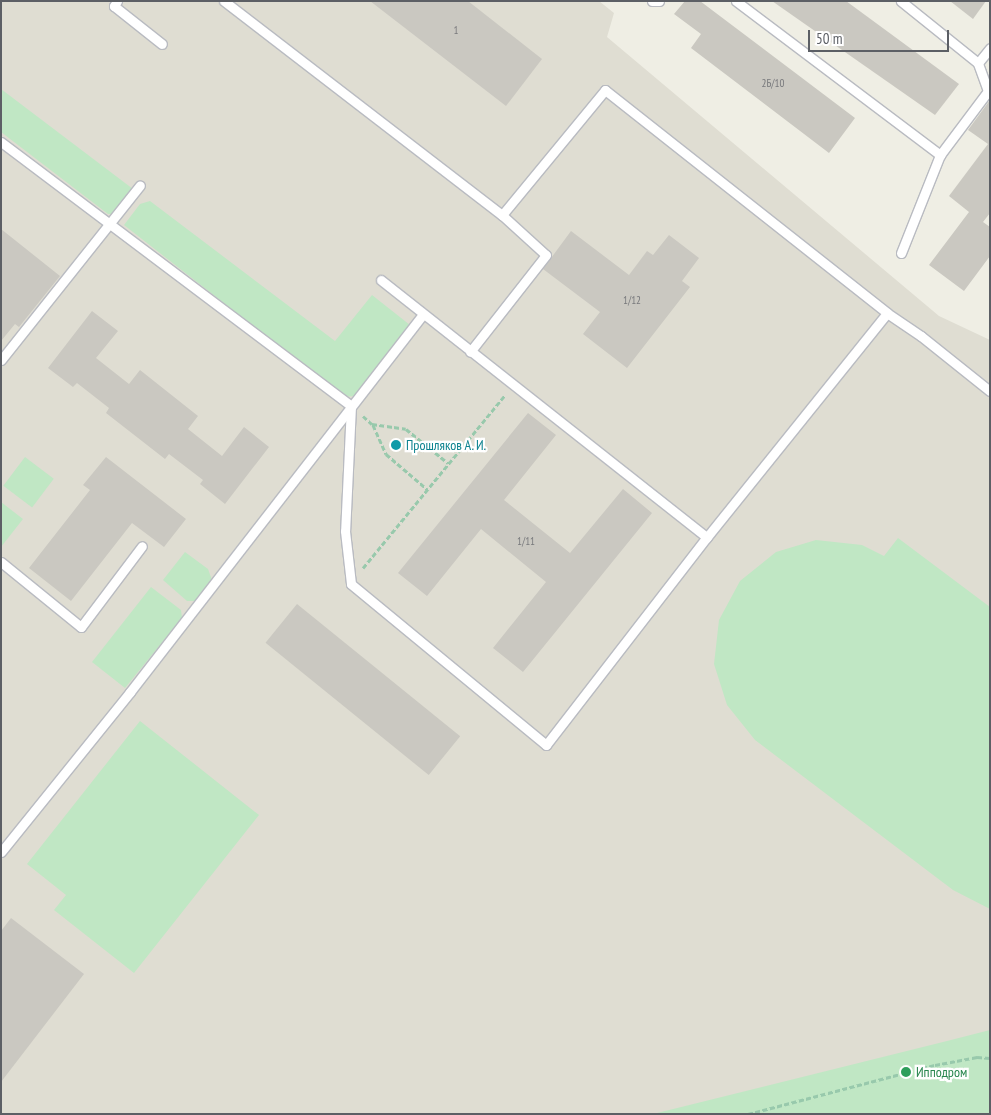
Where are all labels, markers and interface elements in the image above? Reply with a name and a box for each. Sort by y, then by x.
scale bar [811,20,952,52]
house number: 1 [454,23,458,37]
text: 50 m [816,29,842,48]
house number: 2Б/10 [762,76,784,90]
house number: 1/12 [623,293,641,307]
place label: Прошляков А. И. [406,437,487,453]
marker: Прошляков А. И. [390,439,402,451]
house number: 1/11 [517,534,535,548]
place label: Ипподром [916,1064,967,1080]
marker: Ипподром [900,1066,912,1078]

